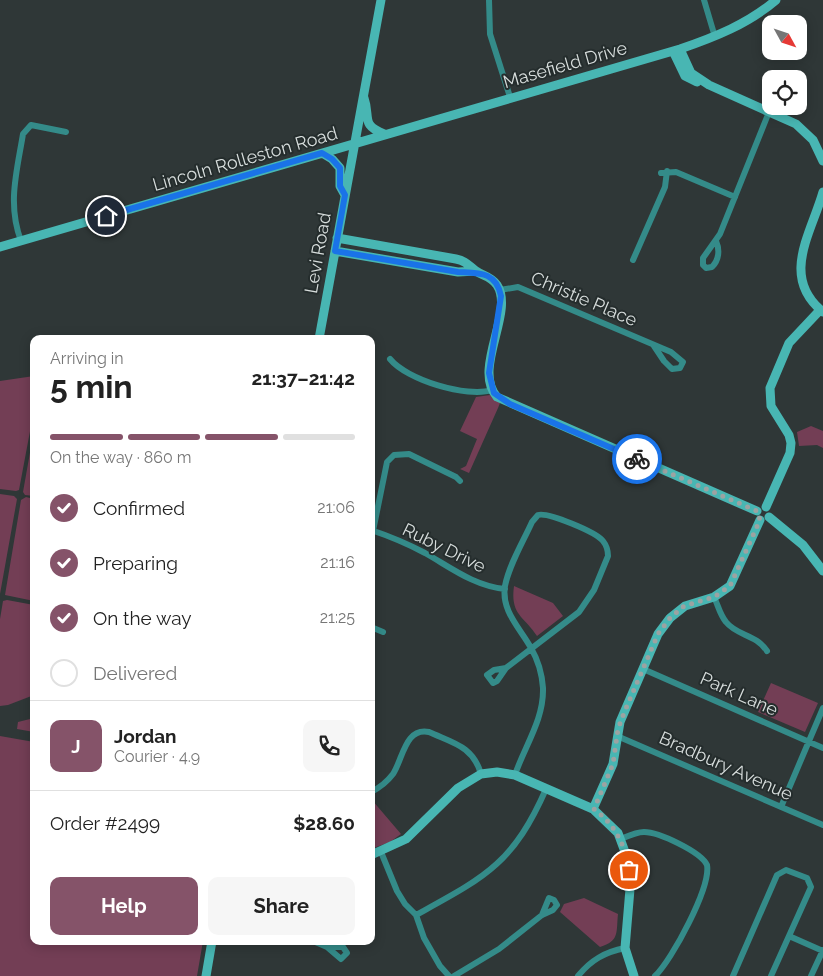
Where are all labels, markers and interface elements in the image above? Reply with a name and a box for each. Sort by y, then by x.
north arrow [762,15,808,60]
map controls [762,15,807,115]
street label: Masefield Drive [500,37,630,92]
button: locate [762,70,807,115]
street label: Lincoln Rolleston Road [150,122,340,195]
pin [85,195,127,237]
icon: home [92,202,120,230]
street label: Levi Road [300,211,335,295]
street label: Christie Place [528,267,641,330]
text: Arriving in [50,349,124,368]
text: 21:37–21:42 [252,367,355,389]
text: 5 min [50,368,133,405]
courier [612,434,662,484]
icon: bike [623,445,651,473]
text: On the way · 860 m [50,448,192,467]
icon: check [50,494,78,522]
text: Confirmed [93,497,185,519]
text: 21:06 [317,498,355,517]
street label: Ruby Drive [399,518,490,577]
icon: check [50,549,78,577]
text: Preparing [93,552,178,574]
text: 21:16 [320,553,355,572]
icon: check [50,604,78,632]
text: On the way [93,607,192,629]
text: 21:25 [320,608,355,627]
text: Delivered [93,662,177,684]
street label: Park Lane [697,667,782,720]
button: phone [303,720,355,772]
text: Jordan [114,725,177,747]
street label: Bradbury Avenue [656,727,797,805]
text: J [71,735,81,757]
text: Courier · 4.9 [114,747,200,766]
text: Order #2499 [50,812,160,834]
text: $28.60 [293,812,355,834]
pin [608,849,650,891]
icon: bag [615,856,643,884]
button: Help [50,877,198,935]
button: Share [208,877,355,935]

